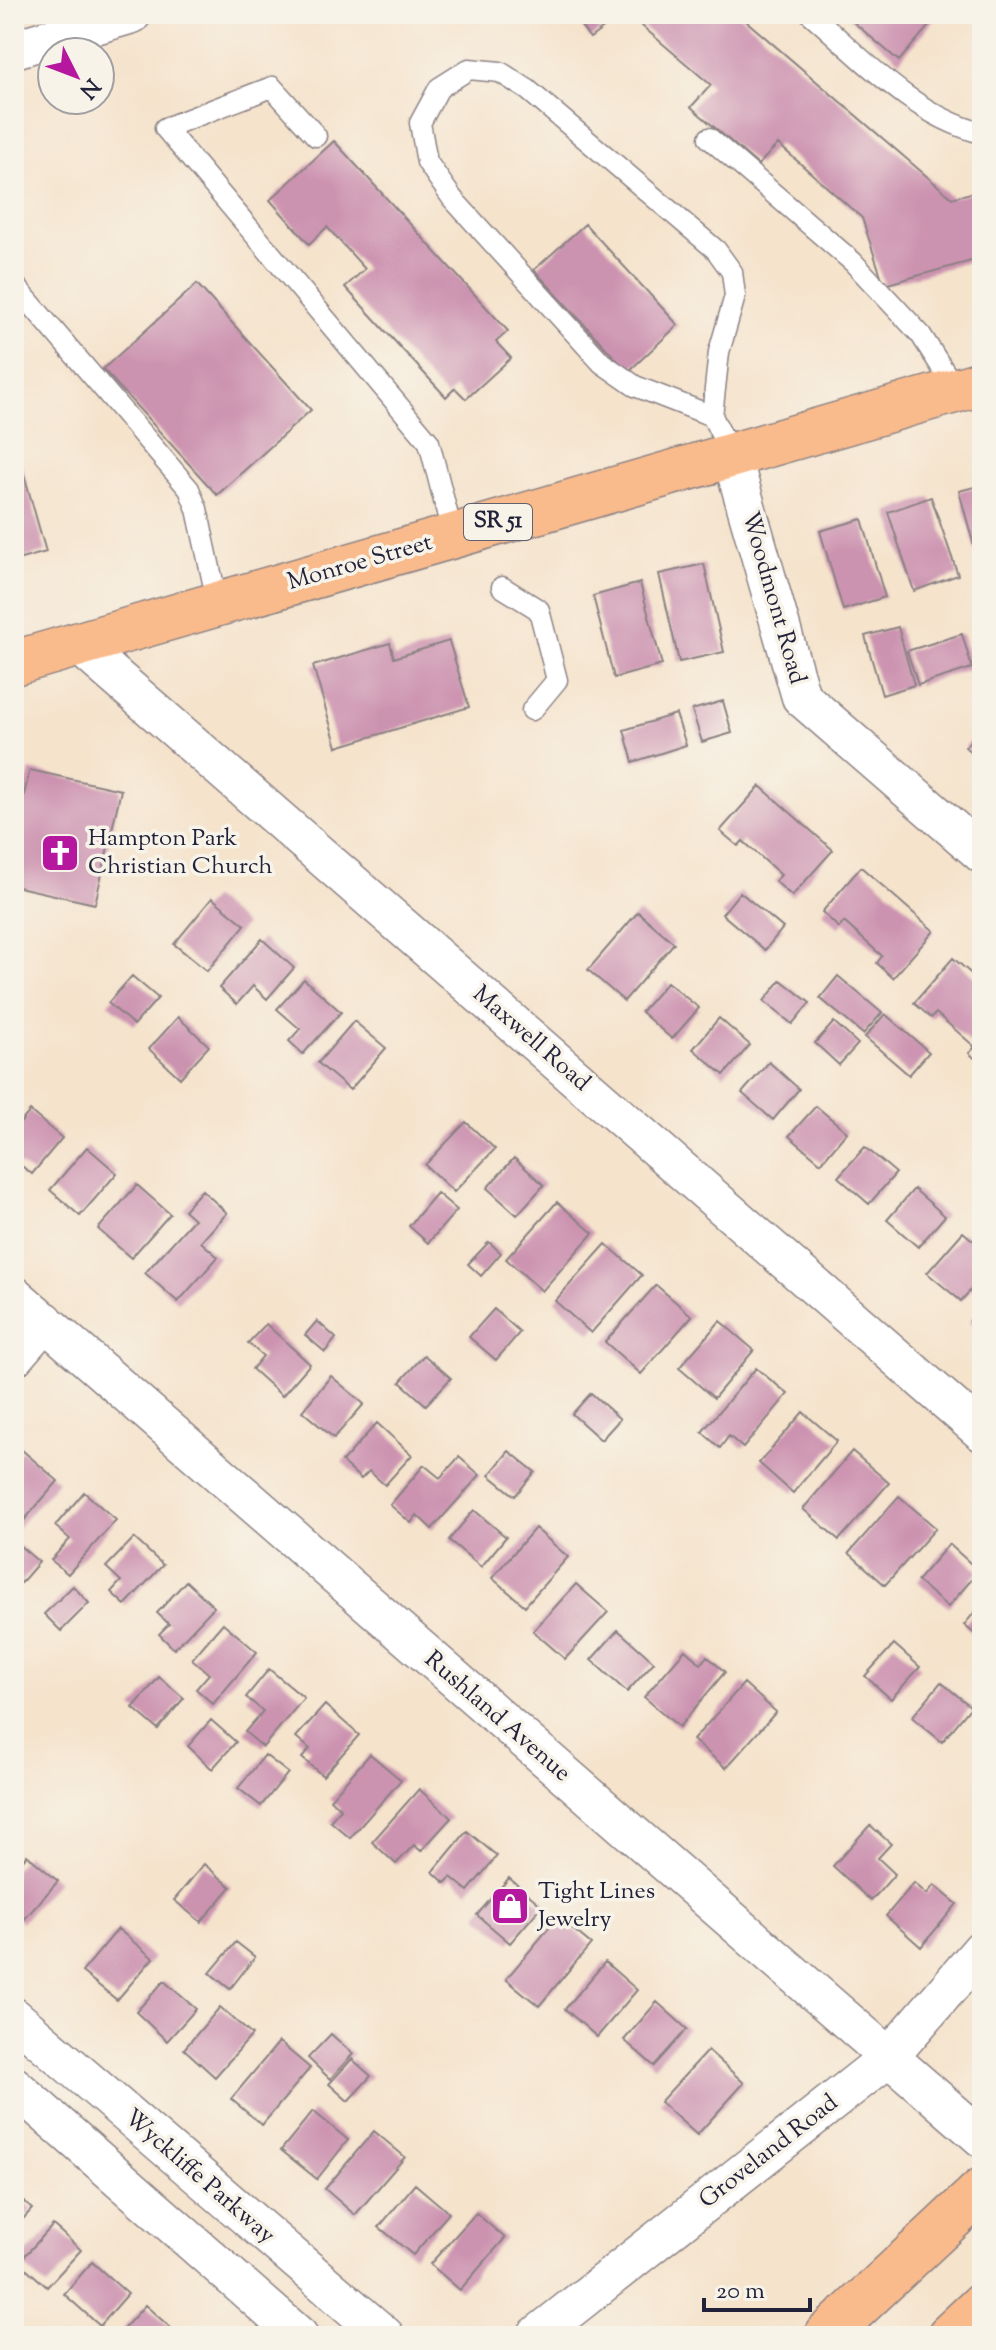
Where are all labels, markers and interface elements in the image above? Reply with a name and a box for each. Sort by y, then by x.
north arrow [36,36,116,116]
text: N [71,70,106,105]
road number: SR 51 [464,504,532,540]
street label: Woodmont Road [732,508,814,689]
street label: Monroe Street [284,526,436,600]
place label: Hampton Park Christian Church [88,822,273,884]
church icon: Hampton Park Christian Church [39,832,81,874]
street label: Maxwell Road [465,978,598,1100]
street label: Rushland Avenue [416,1644,578,1790]
place label: Tight Lines Jewelry [536,1875,655,1937]
shop icon: Tight Lines Jewelry [489,1885,531,1927]
street label: Groveland Road [692,2087,846,2217]
street label: Wyckliffe Parkway [116,2102,282,2252]
scale bar [704,2262,810,2312]
text: 20 m [716,2275,765,2309]

